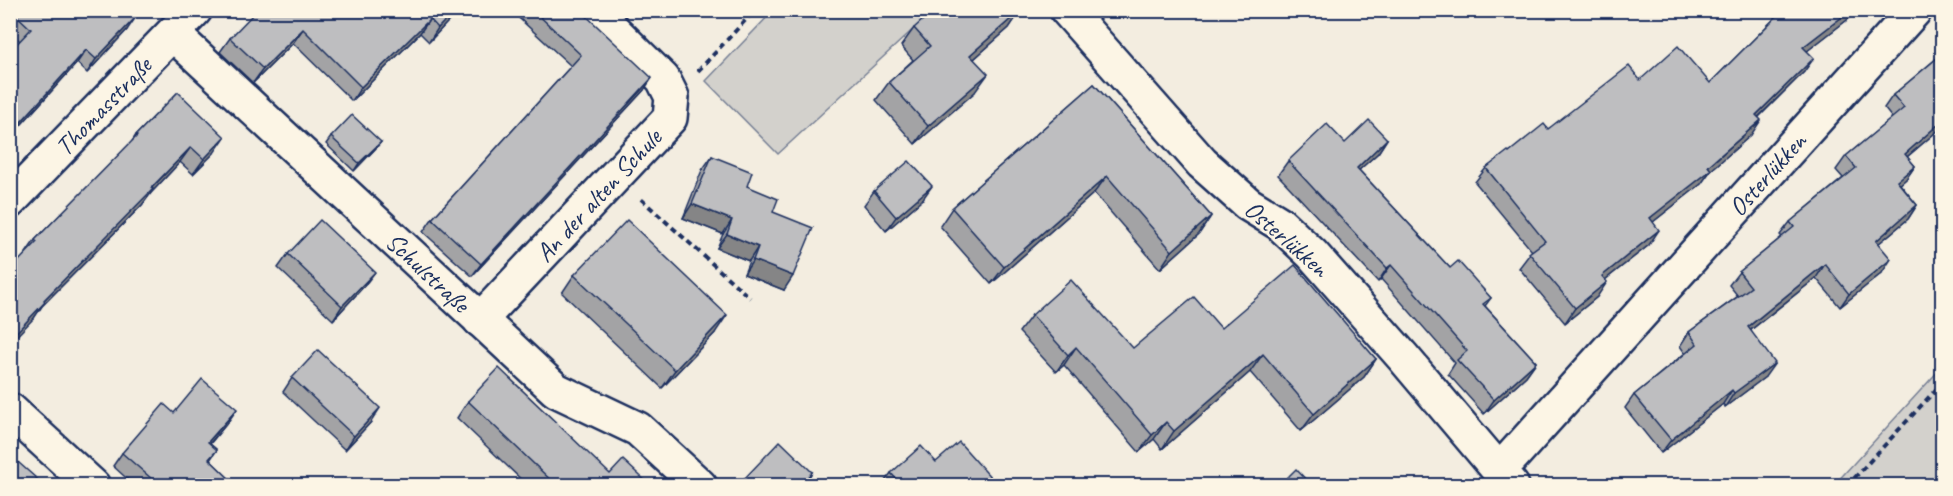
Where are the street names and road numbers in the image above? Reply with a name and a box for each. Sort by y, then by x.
street label: Thomasstraße [48,48,160,163]
street label: An der alten Schule [528,121,670,269]
street label: Osterlükken [1721,125,1814,223]
street label: Osterlükken [1238,193,1337,285]
street label: Schulstraße [379,225,479,321]

